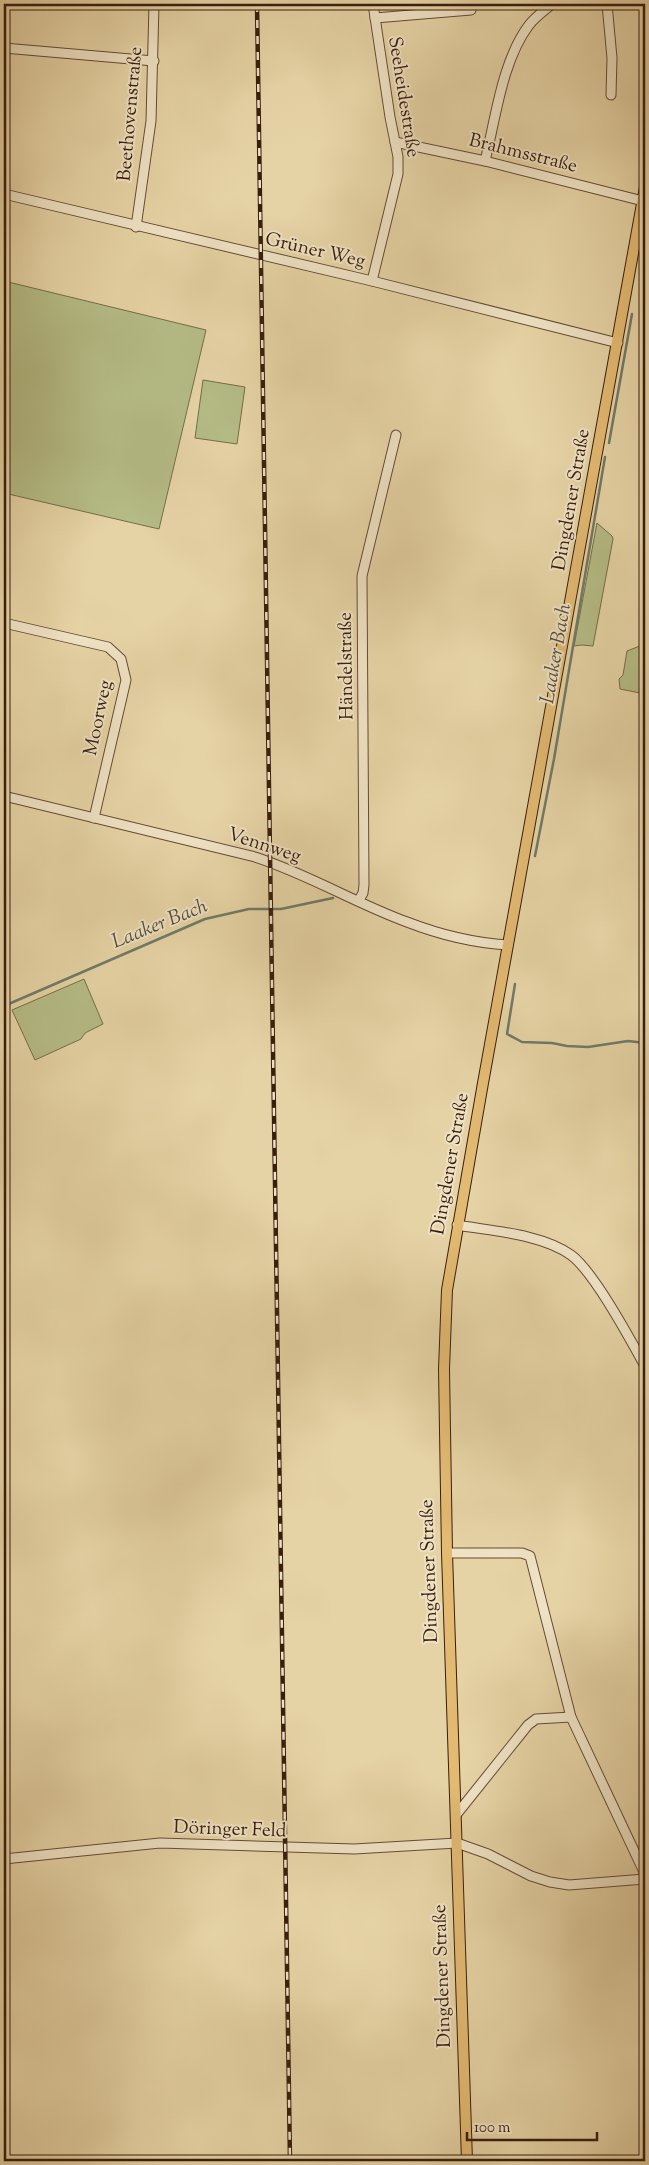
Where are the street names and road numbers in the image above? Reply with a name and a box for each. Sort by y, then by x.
street label: Seeheidestraße [380,35,426,160]
street label: Beethovenstraße [112,45,150,182]
street label: Brahmsstraße [466,127,580,181]
street label: Grüner Weg [262,226,368,276]
street label: Dingdener Straße [546,427,598,573]
street label: Händelstraße [333,612,361,720]
street label: Moorweg [78,678,120,758]
street label: Vennweg [224,821,304,871]
street label: Dingdener Straße [425,1091,477,1237]
street label: Dingdener Straße [414,1499,446,1643]
street label: Döringer Feld [173,1815,287,1845]
street label: Dingdener Straße [427,1904,459,2048]

